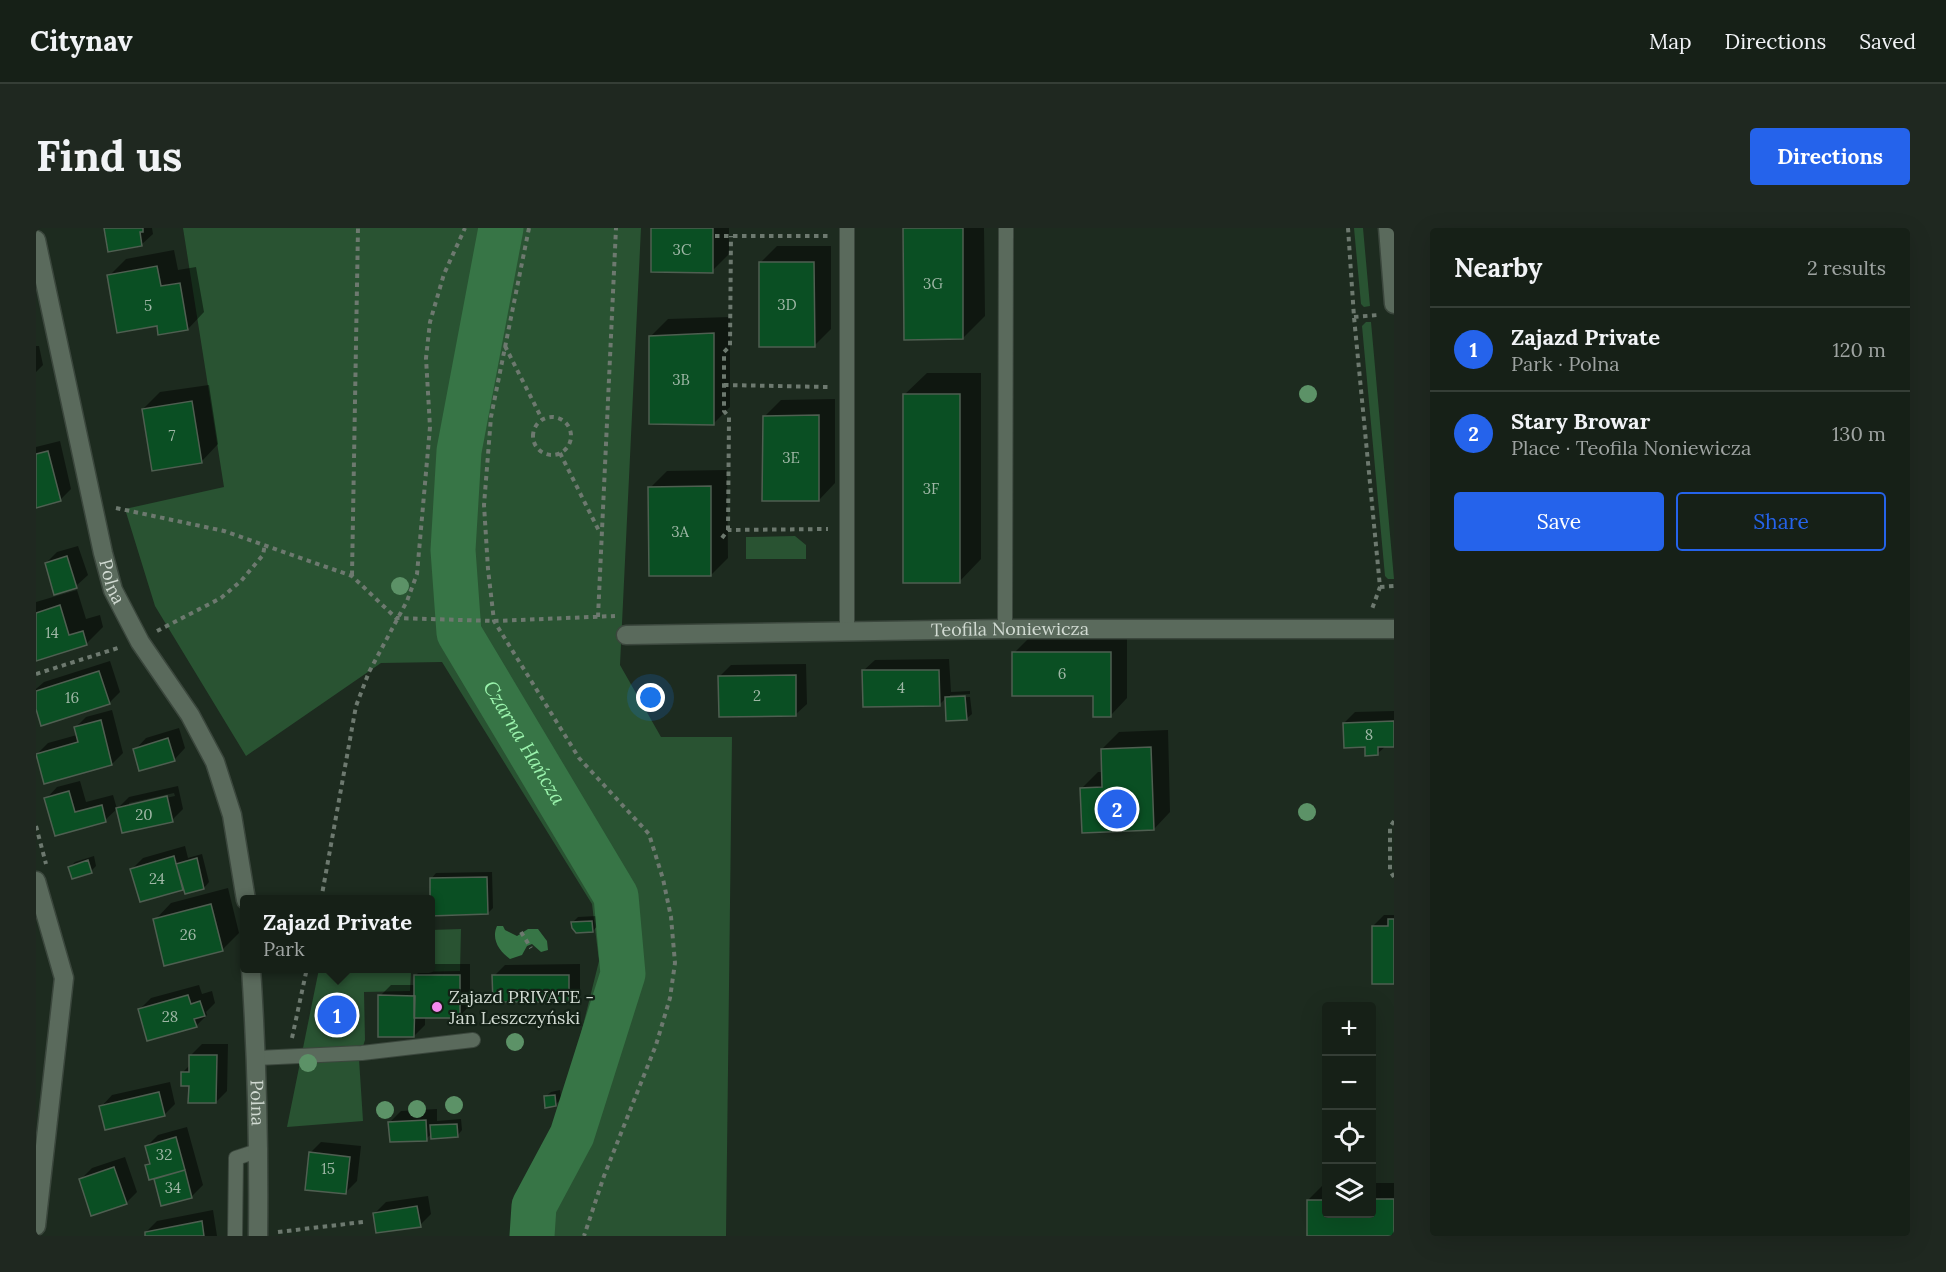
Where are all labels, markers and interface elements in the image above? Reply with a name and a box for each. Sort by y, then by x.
text: Citynav [30,23,133,59]
text: Map [1649,28,1692,55]
text: Directions [1725,28,1826,55]
text: Saved [1859,28,1916,55]
button: Directions [1750,128,1910,185]
text: Find us [36,129,182,183]
house number: 3C [673,240,692,259]
text: Nearby [1454,251,1542,284]
text: 2 results [1807,255,1886,280]
house number: 3G [923,274,943,293]
house number: 3D [777,295,797,314]
house number: 5 [144,296,152,315]
text: Zajazd Private [1511,323,1660,351]
text: 1 [1469,337,1478,362]
text: 120 m [1832,337,1886,362]
text: Park · Polna [1511,351,1620,376]
house number: 3B [672,370,690,389]
text: Stary Browar [1511,407,1650,435]
text: 2 [1468,421,1479,446]
text: 130 m [1832,421,1886,446]
house number: 7 [169,426,176,445]
text: Place · Teofila Noniewicza [1511,435,1751,460]
house number: 3E [782,448,800,467]
house number: 3F [923,479,939,498]
button: Save [1454,492,1664,551]
button: Share [1676,492,1886,551]
house number: 3A [671,522,689,541]
street label: Polna [94,556,130,608]
street label: Teofila Noniewicza [931,617,1089,641]
house number: 14 [45,623,59,642]
house number: 6 [1058,664,1066,683]
water label: Czarna Hańcza [478,676,572,809]
house number: 4 [897,678,905,697]
your location [636,683,665,712]
house number: 2 [753,686,761,705]
house number: 16 [65,688,79,707]
house number: 8 [1365,725,1373,744]
pin: 2 [1098,786,1136,832]
house number: 20 [135,805,153,824]
house number: 24 [149,869,165,888]
popup [240,895,435,973]
text: Zajazd Private [263,908,412,936]
house number: 26 [180,925,196,944]
text: Park [263,936,305,961]
place label: Zajazd PRIVATE - Jan Leszczyński [448,985,594,1029]
pin: 1 [318,992,356,1038]
marker: Zajazd PRIVATE - Jan Leszczyński [430,1000,444,1014]
map controls [1322,1002,1376,1218]
button: + [1322,1002,1376,1056]
house number: 28 [162,1007,178,1026]
button: − [1322,1056,1376,1110]
street label: Polna [245,1079,270,1126]
button: locate [1322,1110,1376,1164]
house number: 32 [156,1145,172,1164]
house number: 15 [321,1159,335,1178]
button: layers [1322,1164,1376,1218]
house number: 34 [165,1178,181,1197]

